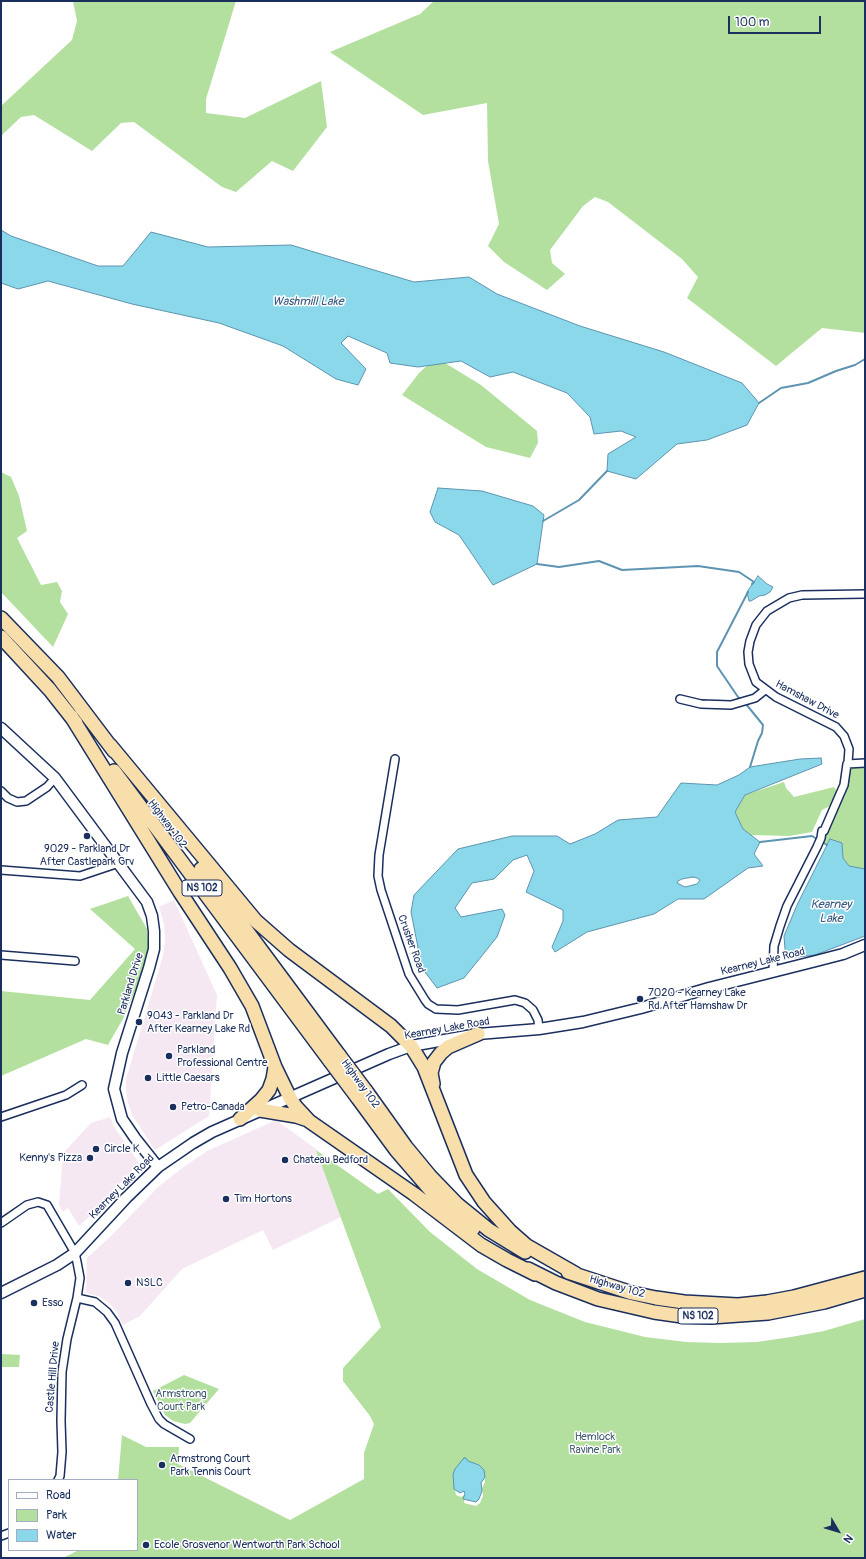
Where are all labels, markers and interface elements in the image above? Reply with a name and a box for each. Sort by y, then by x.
scale bar [730,8,823,34]
text: 100 m [735,15,769,30]
water label: Washmill Lake [272,295,344,309]
street label: Hamshaw Drive [773,678,841,722]
street label: Highway 102 [144,797,190,851]
marker: 9029 - Parkland Dr After Castlepark Grv [82,831,92,841]
place label: 9029 - Parkland Dr After Castlepark Grv [40,842,134,868]
road number: NS 102 [182,880,222,896]
water label: Kearney Lake [811,898,851,926]
street label: Crusher Road [394,913,428,975]
street label: Kearney Lake Road [720,945,806,979]
street label: Parkland Drive [115,951,147,1017]
place label: 7020 - Kearney Lake Rd After Hamshaw Dr [648,986,747,1012]
marker: 7020 - Kearney Lake Rd After Hamshaw Dr [635,994,645,1004]
place label: 9043 - Parkland Dr After Kearney Lake Rd [147,1009,250,1035]
street label: Kearney Lake Road [403,1015,491,1043]
marker: 9043 - Parkland Dr After Kearney Lake Rd [134,1017,144,1027]
place label: Parkland Professional Centre [177,1043,267,1069]
marker: Parkland Professional Centre [164,1051,174,1061]
street label: Highway 102 [338,1057,382,1111]
place label: Little Caesars [156,1071,220,1085]
marker: Little Caesars [143,1073,153,1083]
place label: Petro-Canada [181,1100,245,1114]
marker: Petro-Canada [168,1102,178,1112]
place label: Circle K [104,1142,139,1156]
marker: Circle K [91,1144,101,1154]
place label: Kenny's Pizza [19,1151,82,1165]
street label: Kearney Lake Road [87,1152,157,1222]
marker: Kenny's Pizza [85,1153,95,1163]
place label: Chateau Bedford [293,1153,368,1167]
marker: Chateau Bedford [280,1155,290,1165]
place label: Tim Hortons [234,1192,292,1206]
marker: Tim Hortons [221,1194,231,1204]
street label: Highway 102 [588,1273,646,1301]
place label: NSLC [136,1276,163,1290]
marker: NSLC [123,1278,133,1288]
place label: Esso [42,1296,63,1310]
marker: Esso [29,1298,39,1308]
road number: NS 102 [678,1308,718,1324]
street label: Castle Hill Drive [43,1341,63,1413]
park label: Armstrong Court Park [155,1387,207,1413]
park label: Hemlock Ravine Park [569,1430,621,1456]
place label: Armstrong Court Park Tennis Court [170,1452,251,1478]
marker: Armstrong Court Park Tennis Court [157,1460,167,1470]
legend [8,1479,138,1551]
text: Road [46,1488,71,1503]
text: Park [46,1508,67,1523]
north arrow [818,1511,858,1551]
text: Water [46,1528,77,1543]
text: N [840,1532,855,1546]
place label: Ecole Grosvenor Wentworth Park School [154,1538,340,1552]
marker: Ecole Grosvenor Wentworth Park School [141,1540,151,1550]

